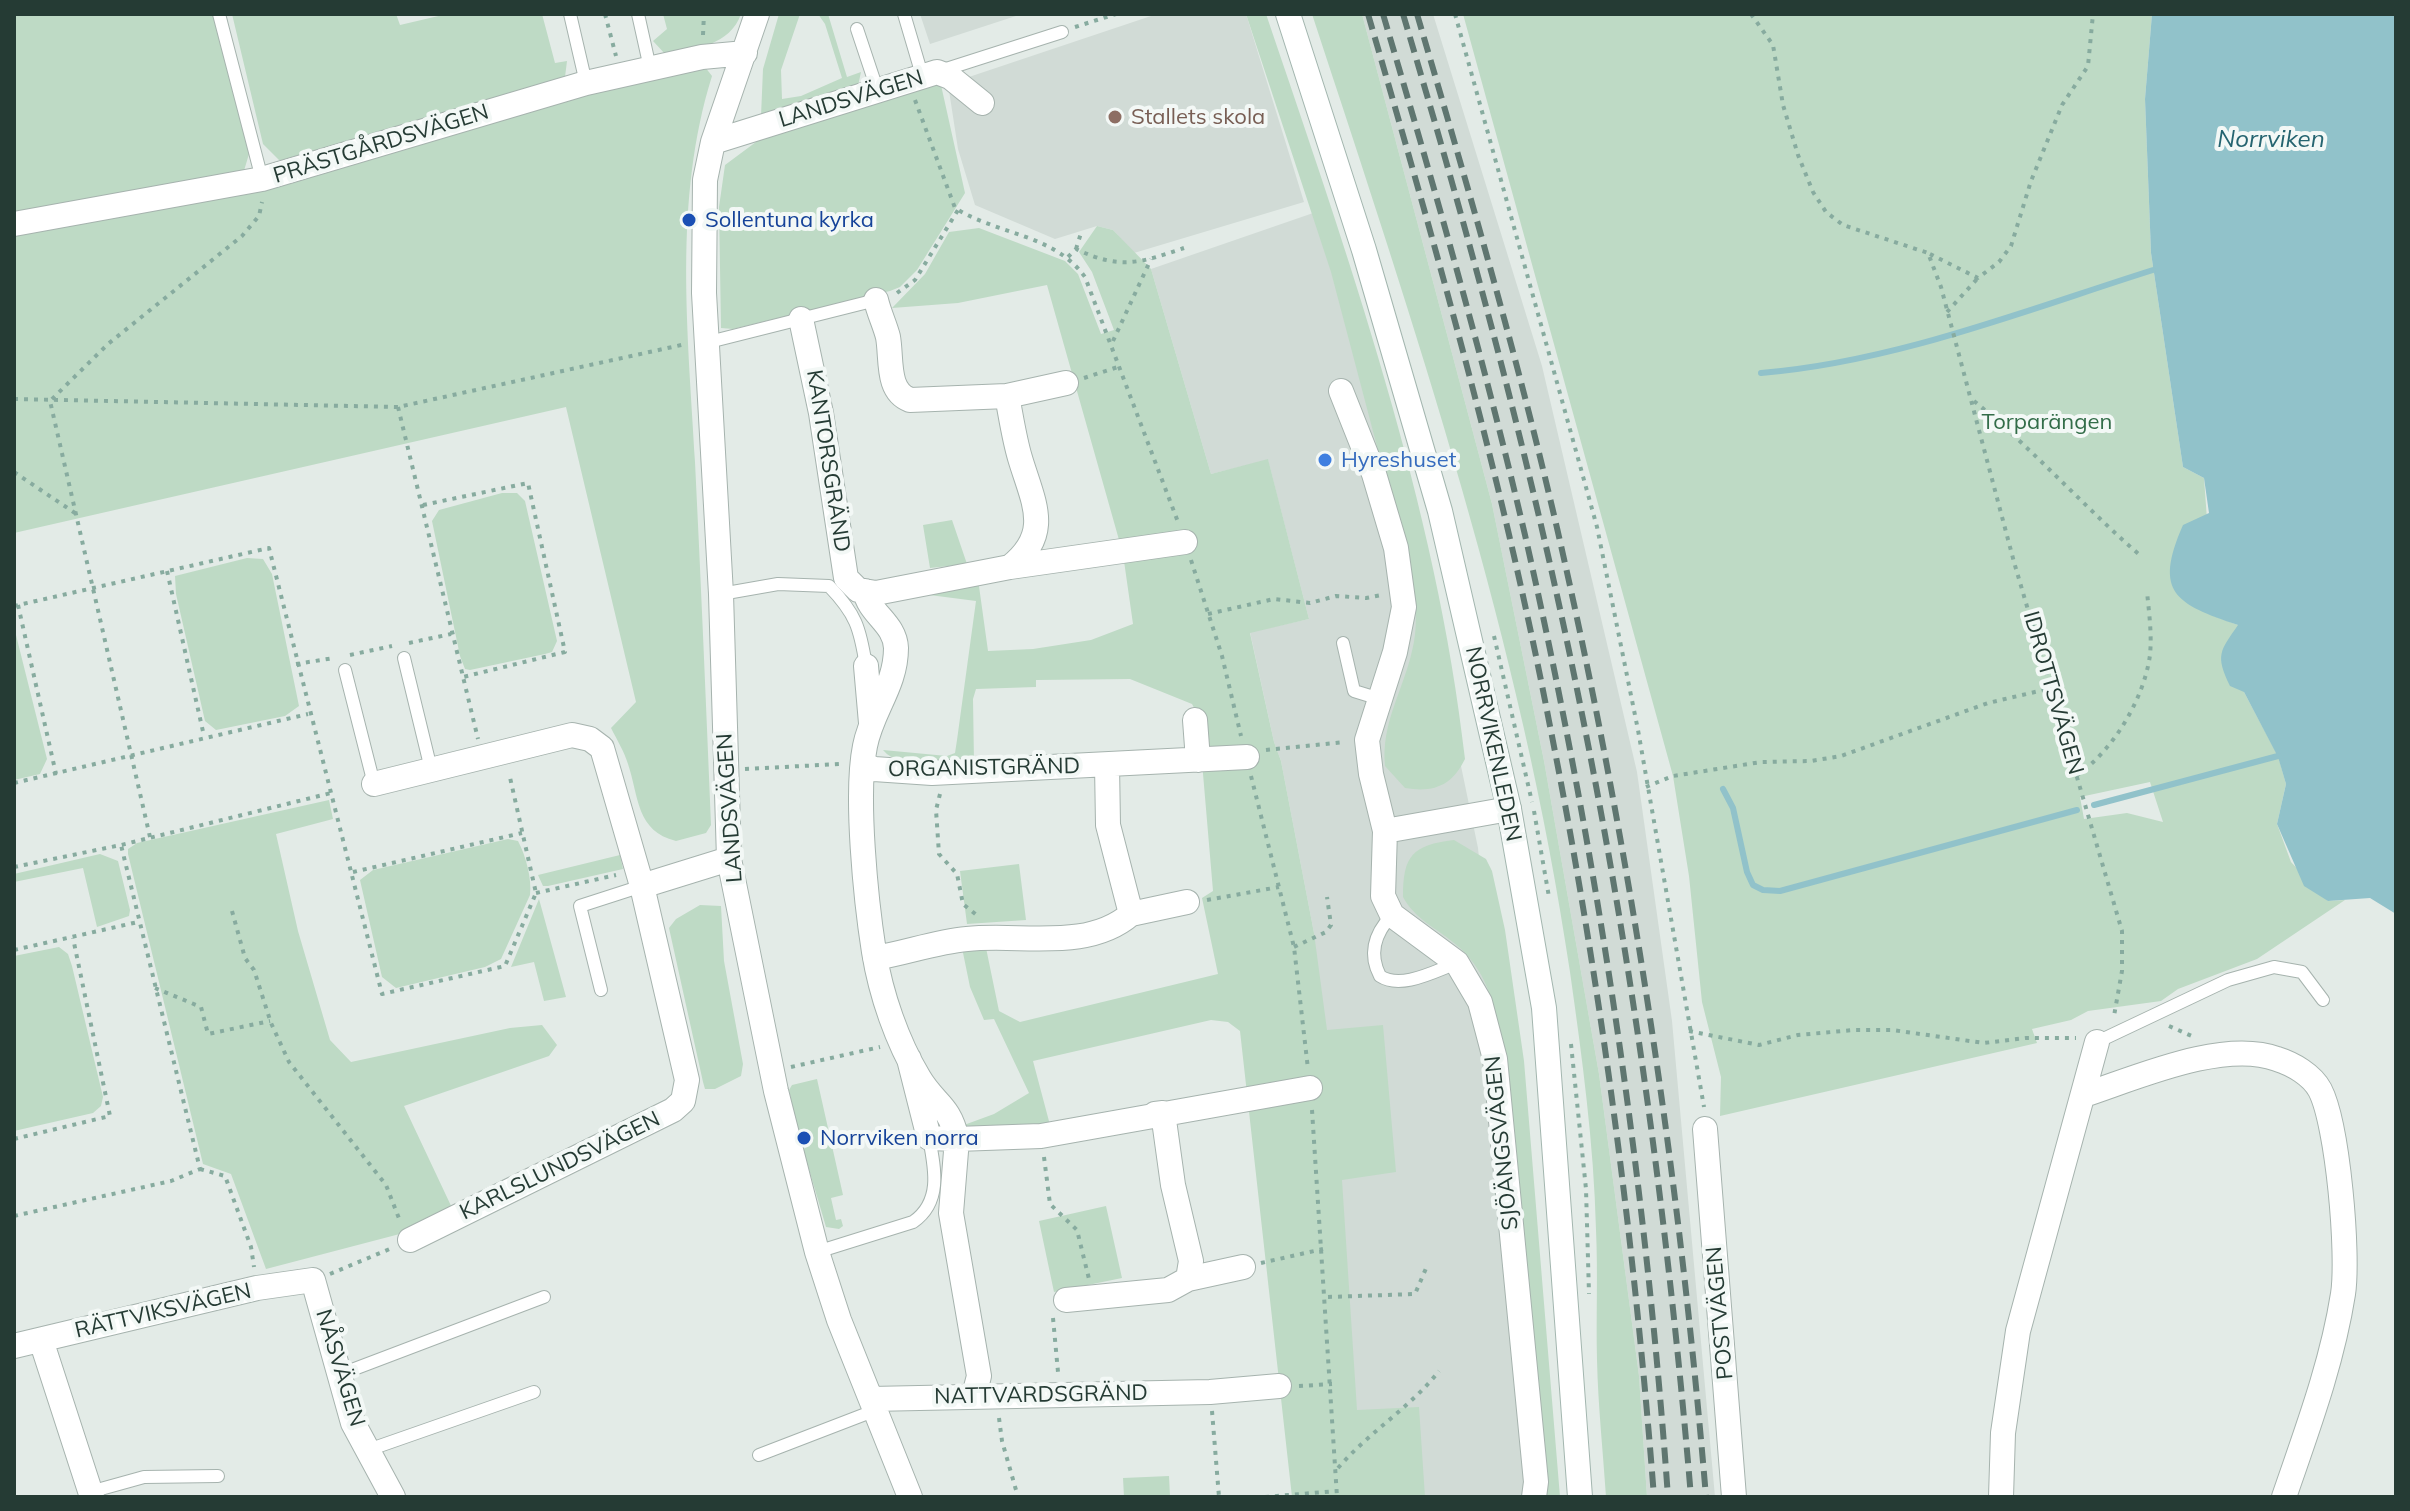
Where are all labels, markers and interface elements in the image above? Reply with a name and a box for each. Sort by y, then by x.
street label: LANDSVÄGEN [776,65,926,133]
street label: PRÄSTGÅRDSVÄGEN [270,99,492,189]
place label: Stallets skola [1131,104,1265,130]
marker: Stallets skola [1106,108,1124,126]
water label: Norrviken [2217,126,2325,154]
place label: Sollentuna kyrka [705,207,874,233]
marker: Sollentuna kyrka [680,211,698,229]
street label: KANTORSGRÄND [801,368,855,554]
park label: Torparängen [1982,409,2112,435]
place label: Hyreshuset [1341,447,1456,473]
marker: Hyreshuset [1316,451,1334,469]
street label: IDROTTSVÄGEN [2017,608,2089,778]
street label: NORRVIKENLEDEN [1459,644,1527,844]
street label: LANDSVÄGEN [712,732,748,884]
street label: ORGANISTGRÄND [888,753,1080,783]
street label: SJÖÄNGSVÄGEN [1480,1055,1524,1231]
street label: KARLSLUNDSVÄGEN [456,1106,664,1226]
place label: Norrviken norra [820,1125,979,1151]
marker: Norrviken norra [795,1129,813,1147]
street label: POSTVÄGEN [1701,1245,1739,1381]
street label: RÄTTVIKSVÄGEN [72,1278,254,1344]
street label: NÅSVÄGEN [310,1306,370,1430]
street label: NATTVARDSGRÄND [934,1380,1148,1410]

